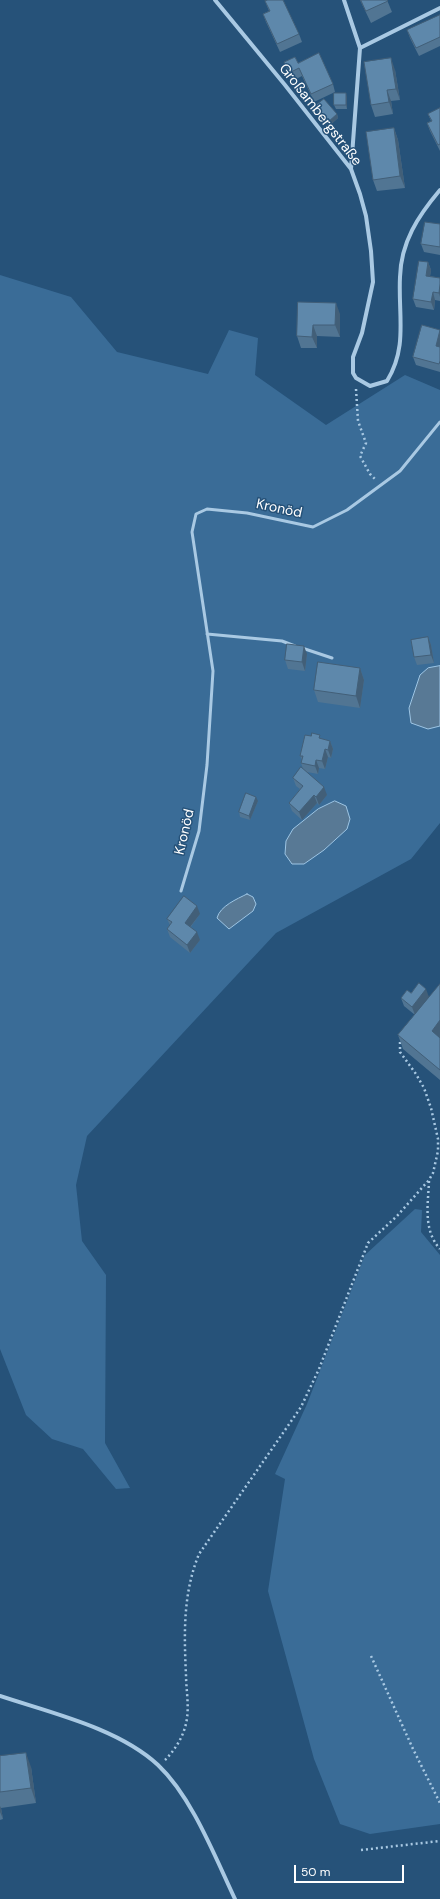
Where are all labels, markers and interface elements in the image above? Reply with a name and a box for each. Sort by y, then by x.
street label: Großambergstraße [275,61,365,169]
street label: Kronöd [255,496,303,522]
street label: Kronöd [172,807,198,857]
scale bar [296,1857,406,1883]
text: 50 m [301,1864,330,1880]

